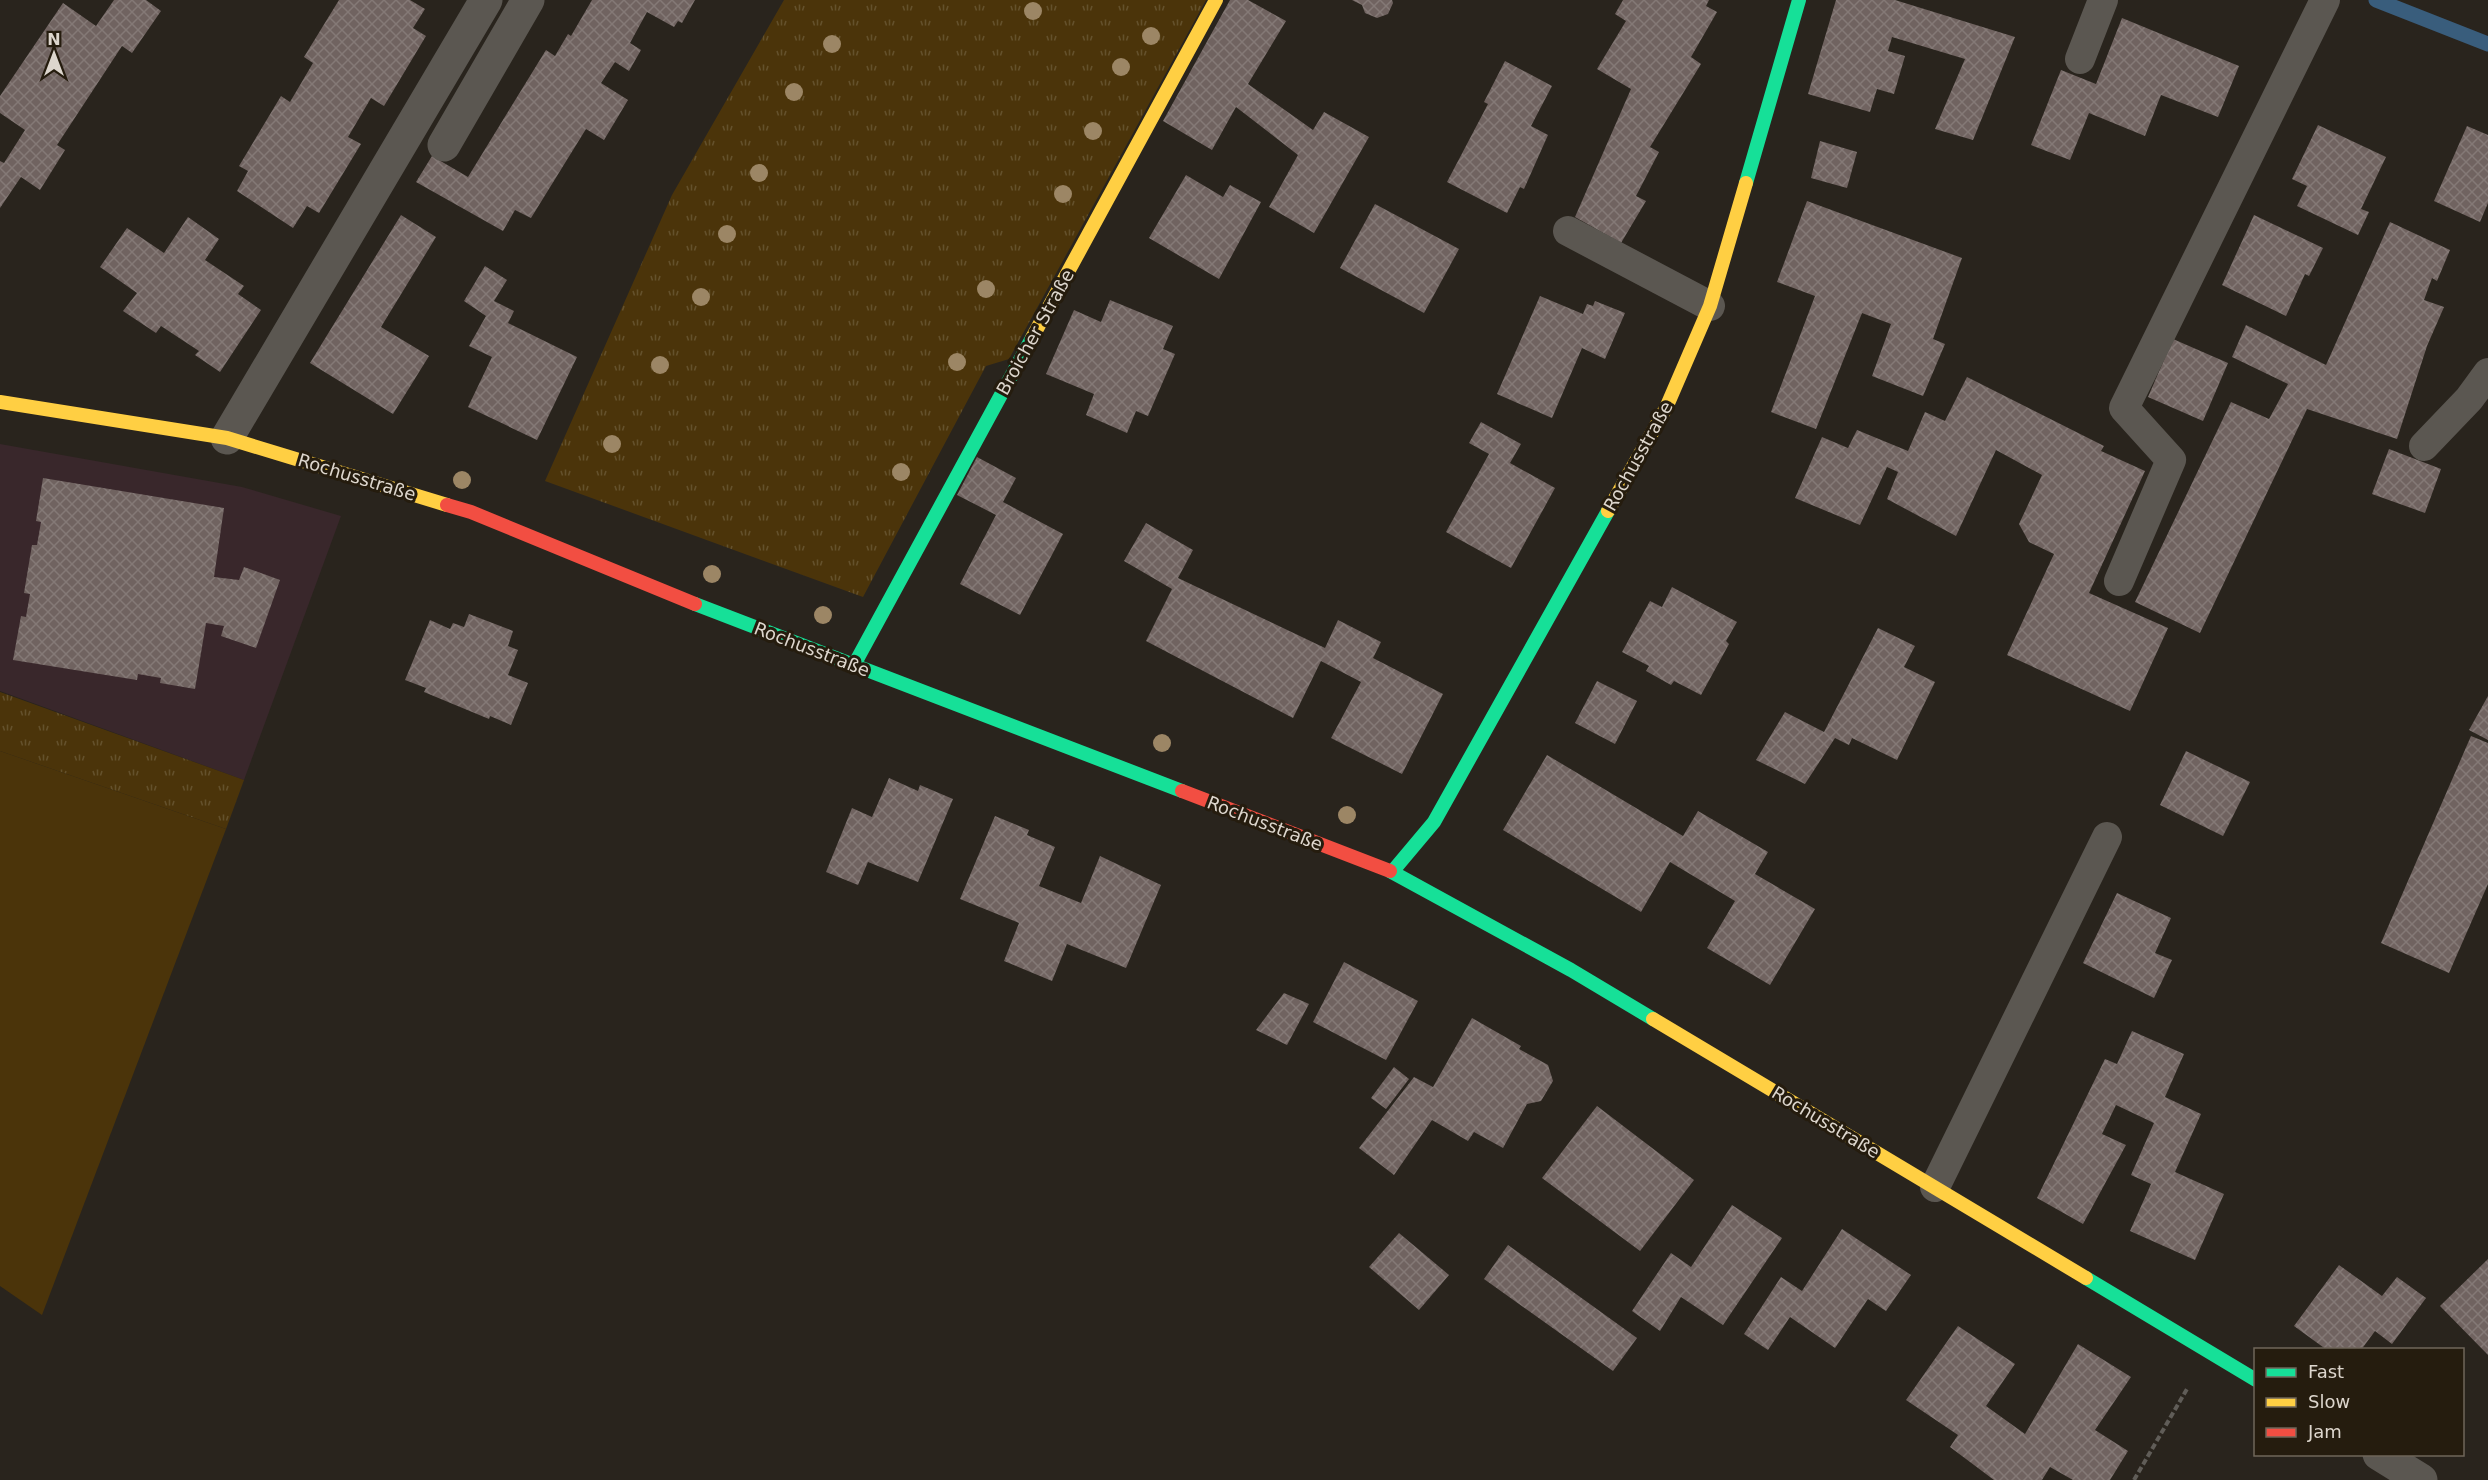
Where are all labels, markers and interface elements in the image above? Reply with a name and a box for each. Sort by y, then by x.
north arrow [24,24,84,84]
text: N [47,30,61,49]
street label: Broicher Straße [992,266,1078,398]
street label: Rochusstraße [1599,398,1677,514]
street label: Rochusstraße [296,449,418,505]
street label: Rochusstraße [751,617,873,681]
street label: Rochusstraße [1204,791,1326,855]
street label: Rochusstraße [1768,1082,1884,1162]
legend [2254,1348,2464,1456]
text: Fast [2308,1361,2344,1382]
text: Slow [2308,1391,2350,1412]
text: Jam [2307,1421,2342,1442]

